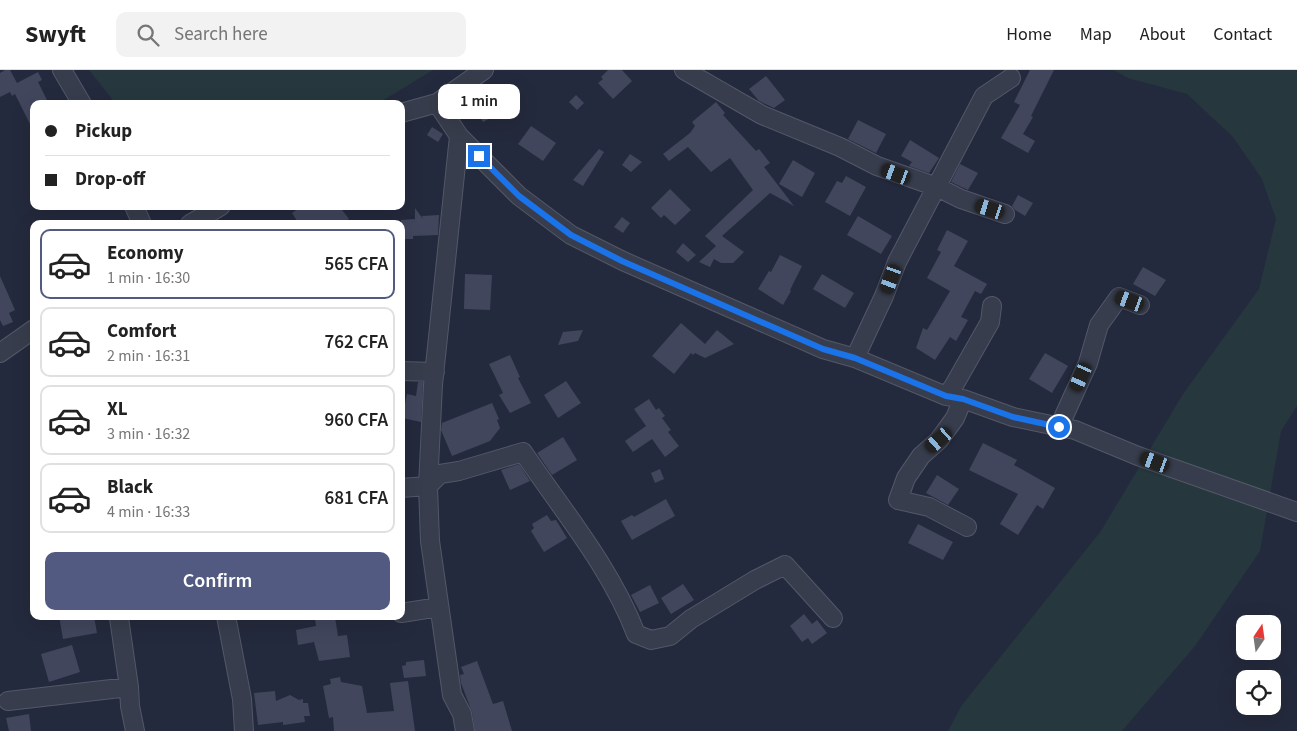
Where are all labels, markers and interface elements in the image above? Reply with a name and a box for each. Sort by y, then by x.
search box [116,12,466,57]
text: Swyft [25,17,86,52]
icon: search [134,21,162,49]
text: Search here [174,21,268,48]
text: Home [1006,22,1052,47]
text: Map [1080,22,1112,47]
text: About [1140,22,1185,47]
text: Contact [1213,22,1272,47]
callout: 1 min [438,83,520,118]
text: 1 min [460,90,498,112]
text: Pickup [75,118,132,145]
route end [468,145,490,167]
car [879,162,912,186]
text: Drop-off [75,166,145,193]
car [973,197,1006,221]
text: Economy [107,240,184,267]
icon: car [47,242,92,287]
text: 565 CFA [324,251,388,278]
car [878,262,903,296]
text: 1 min · 16:30 [107,267,190,289]
car [1113,289,1146,313]
text: Comfort [107,318,177,345]
icon: car [47,320,92,365]
text: 762 CFA [324,329,388,356]
text: 2 min · 16:31 [107,345,190,367]
car [1068,360,1093,394]
text: XL [107,396,128,423]
icon: car [47,398,92,443]
text: 960 CFA [324,407,388,434]
route start [1048,416,1070,438]
text: 3 min · 16:32 [107,423,190,445]
car [922,424,955,456]
car [1138,450,1171,474]
text: Black [107,474,153,501]
icon: car [47,476,92,521]
text: 681 CFA [324,485,388,512]
text: 4 min · 16:33 [107,501,190,523]
button: Confirm [45,552,390,610]
north arrow [1236,615,1281,660]
map controls [1236,615,1281,715]
button: locate [1236,670,1281,715]

